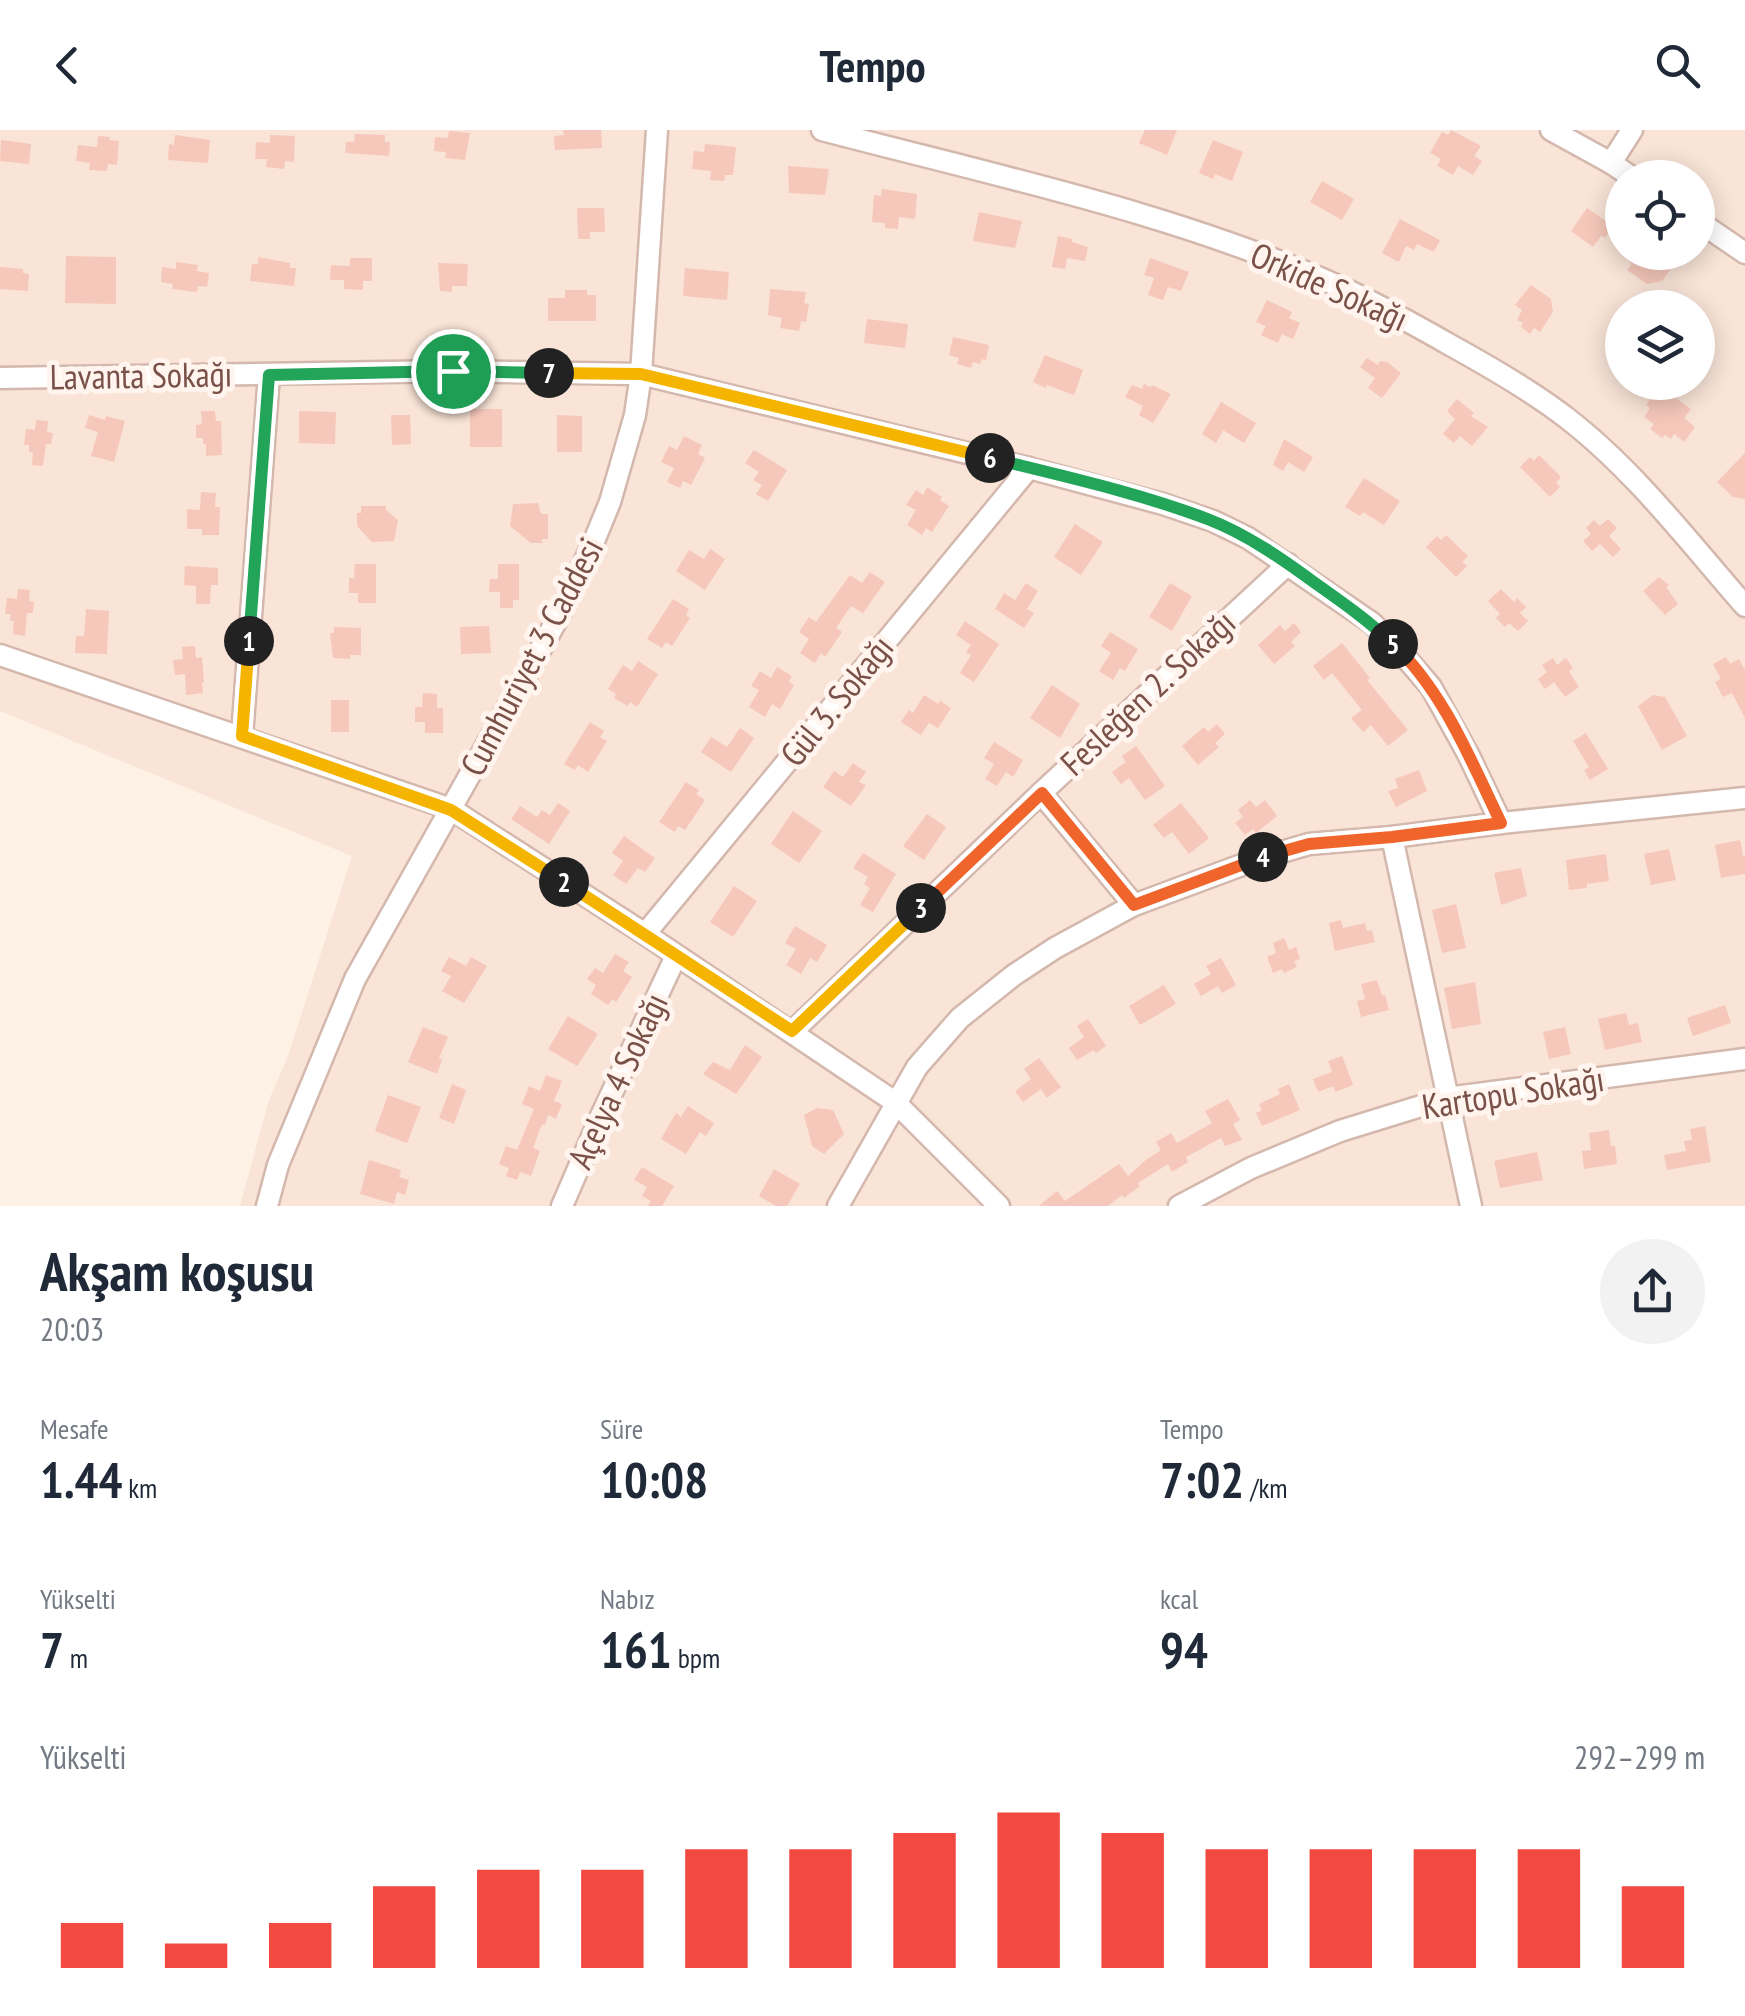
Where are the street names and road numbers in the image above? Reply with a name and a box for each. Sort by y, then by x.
street label: Orkide Sokağı [1244,231,1415,341]
street label: Lavanta Sokağı [49,350,233,400]
street label: Cumhuriyet 3 Caddesi [449,530,613,783]
street label: Fesleğen 2. Sokağı [1050,599,1245,785]
street label: Gül 3. Sokağı [769,625,903,775]
street label: Açelya 4 Sokağı [556,985,678,1176]
street label: Kartopu Sokağı [1419,1055,1607,1129]

